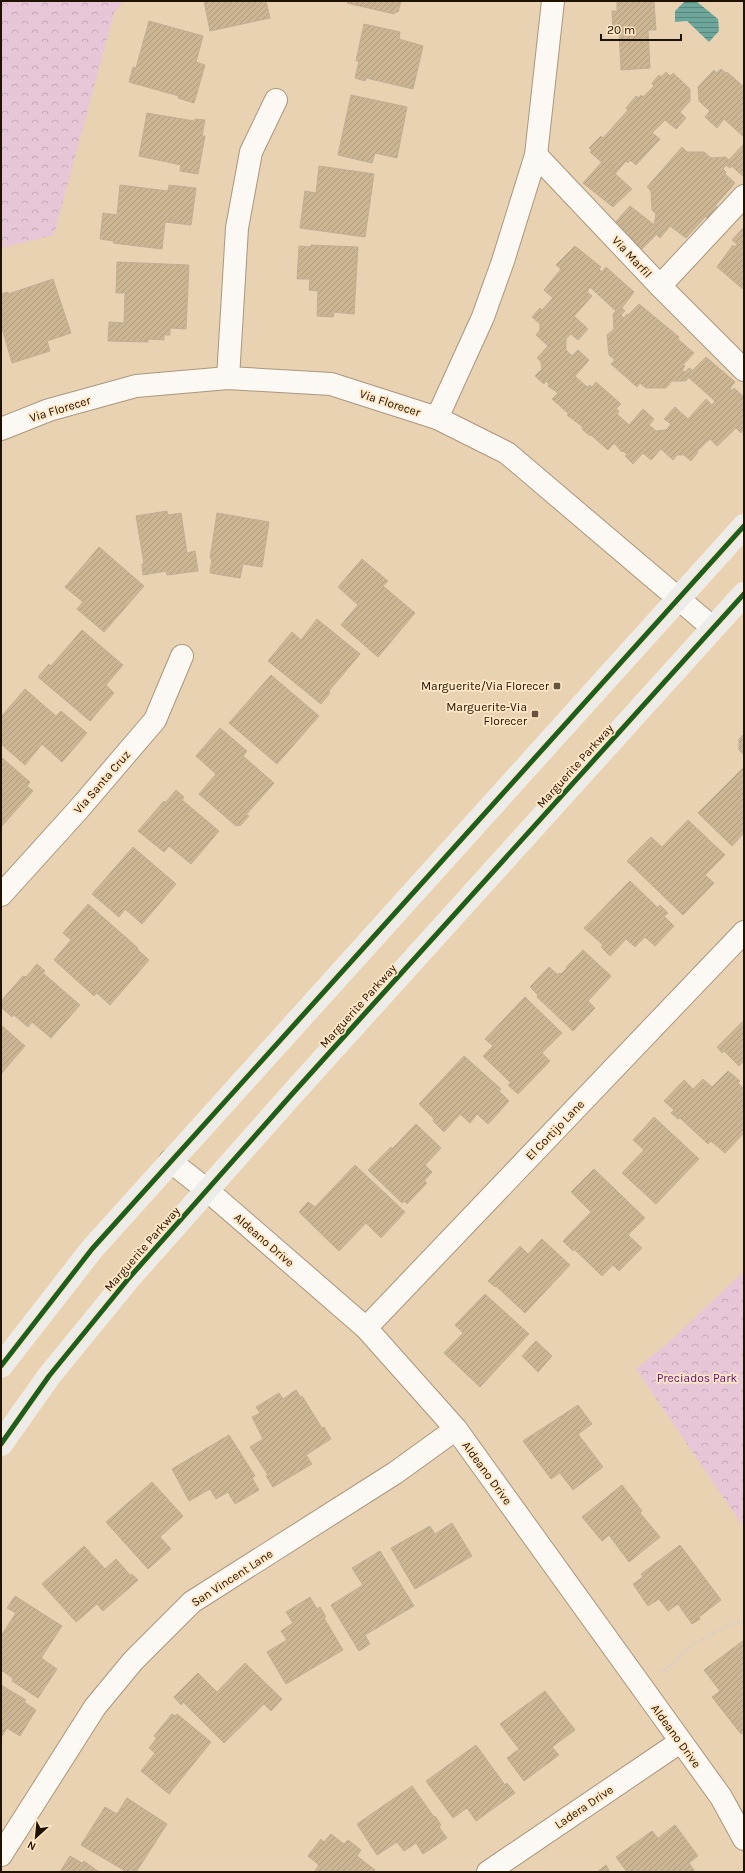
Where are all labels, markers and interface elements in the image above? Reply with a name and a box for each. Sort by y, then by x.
scale bar [601,16,681,42]
text: 20 m [607,23,635,37]
street label: Via Marfil [609,233,655,281]
street label: Via Florecer [358,387,423,420]
street label: Via Florecer [28,393,93,425]
place label: Marguerite/Via Florecer [421,679,550,693]
marker: Marguerite/Via Florecer [552,681,562,691]
place label: Marguerite-Via Florecer [446,700,528,728]
marker: Marguerite-Via Florecer [530,709,540,719]
street label: Marguerite Parkway [534,721,617,811]
street label: Via Santa Cruz [71,747,134,817]
street label: Marguerite Parkway [317,961,400,1051]
street label: El Cortijo Lane [523,1097,587,1163]
street label: Marguerite Parkway [101,1203,183,1294]
street label: Aldeano Drive [231,1210,297,1270]
park label: Preciados Park [657,1371,738,1385]
street label: Aldeano Drive [459,1439,515,1507]
street label: San Vincent Lane [189,1547,275,1609]
street label: Aldeano Drive [648,1702,704,1770]
street label: Ladera Drive [552,1782,616,1832]
north arrow [16,1817,56,1857]
text: N [25,1838,38,1853]

